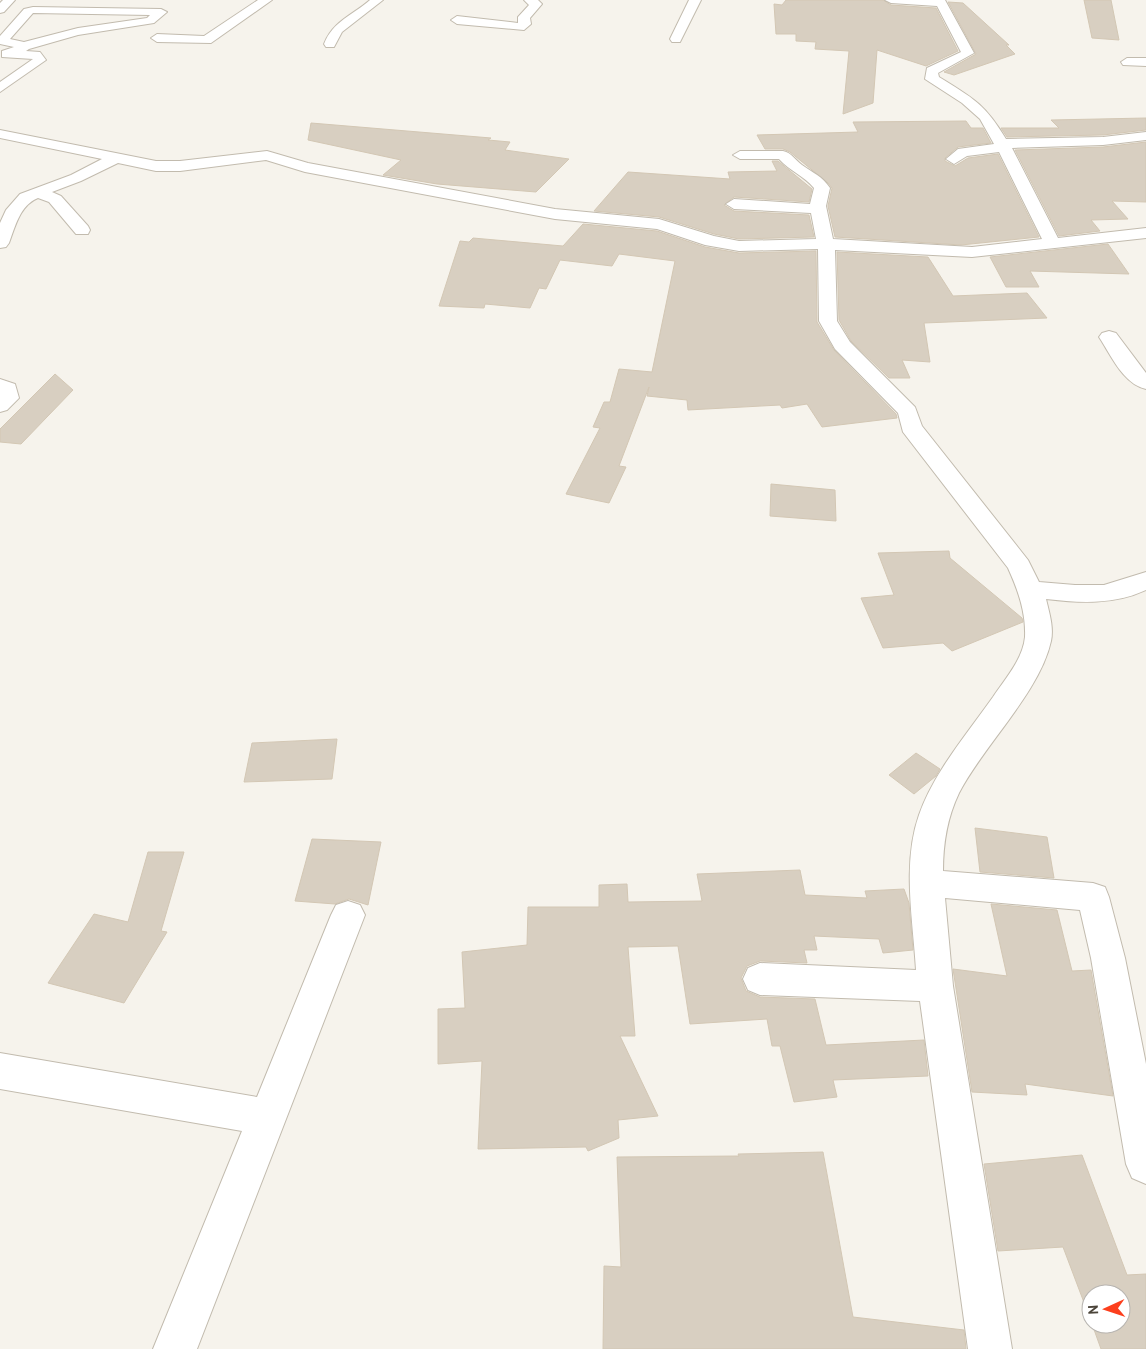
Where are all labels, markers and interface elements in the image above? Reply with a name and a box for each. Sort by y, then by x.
north arrow [1081,1284,1131,1334]
text: N [1086,1304,1103,1315]

